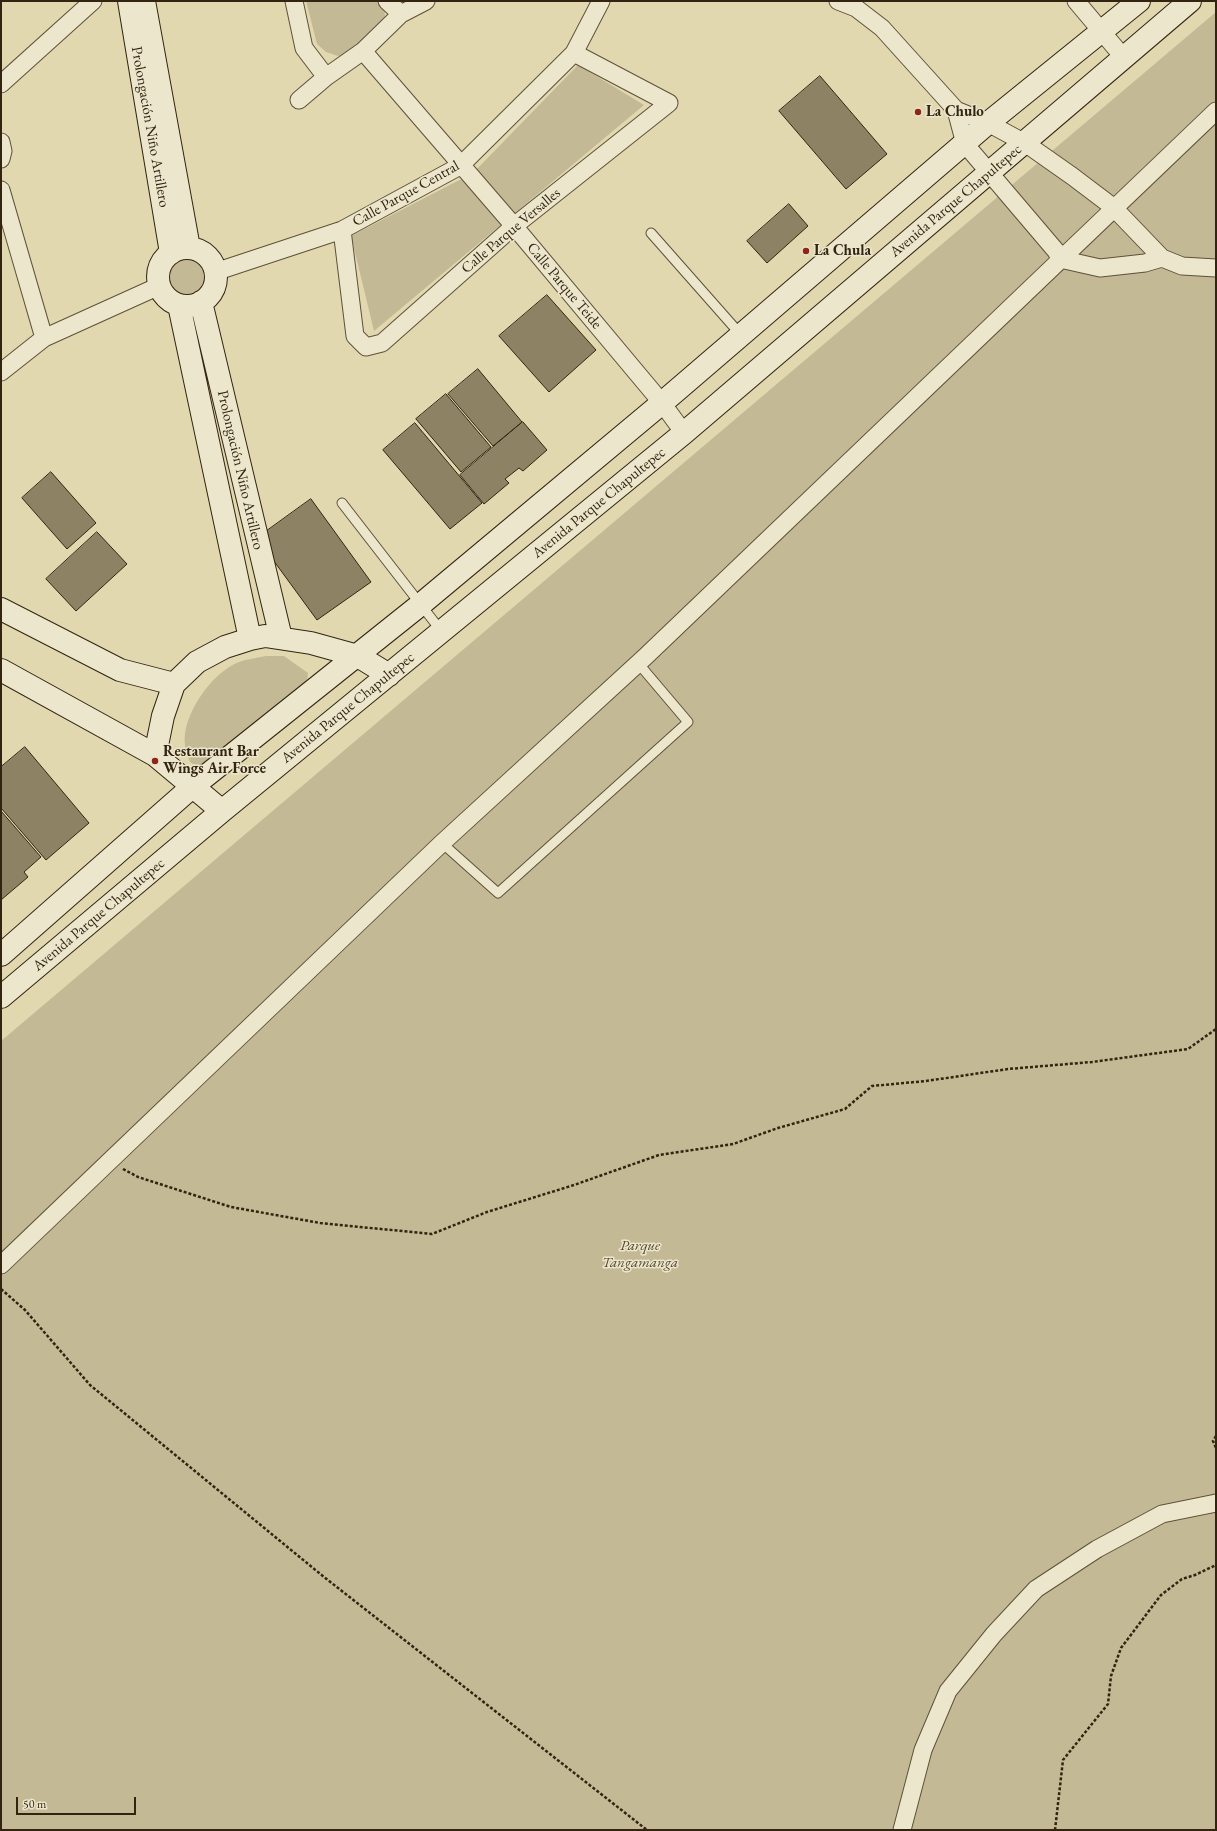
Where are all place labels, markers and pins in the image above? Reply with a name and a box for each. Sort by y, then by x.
place label: La Chulo [926,103,984,121]
marker: La Chulo [913,107,923,117]
place label: La Chula [814,242,871,260]
marker: La Chula [801,246,811,256]
place label: Restaurant Bar Wings Air Force [163,743,266,778]
marker: Restaurant Bar Wings Air Force [150,756,160,766]

